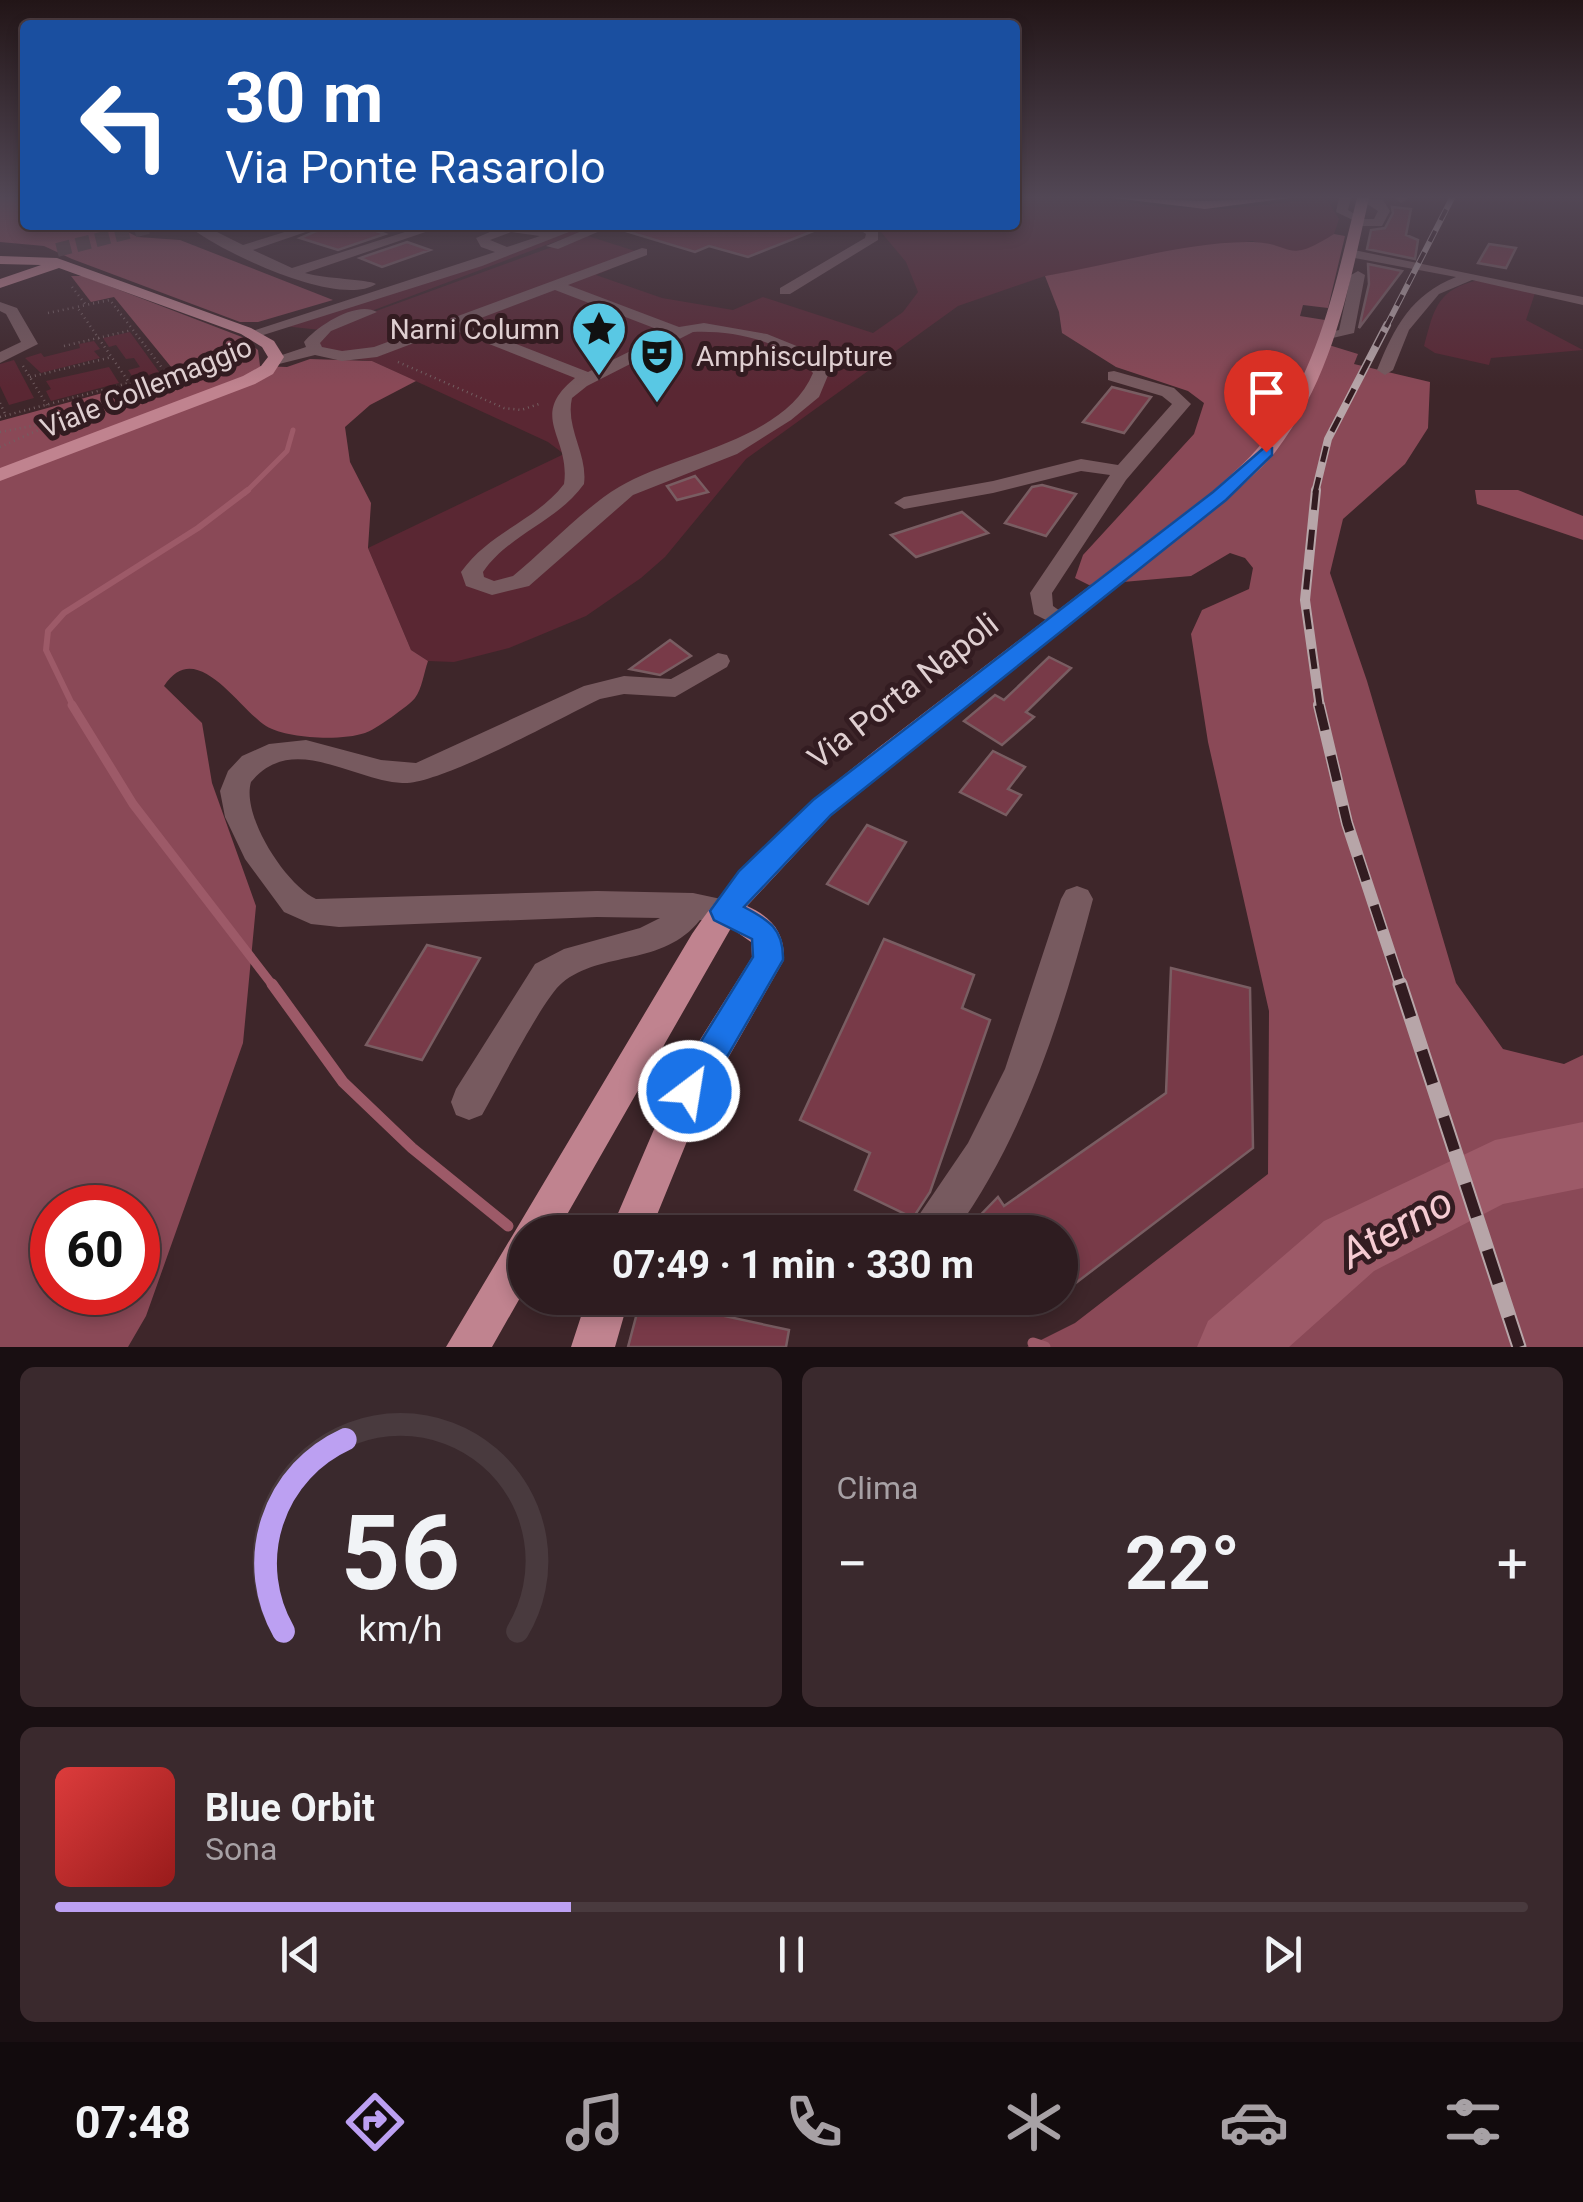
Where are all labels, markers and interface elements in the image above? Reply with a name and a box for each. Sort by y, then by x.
text: 30 m [225,57,383,139]
icon: left [60,60,190,190]
text: Via Ponte Rasarolo [225,141,606,194]
place icon: Narni Column [569,299,629,378]
place label: Narni Column [390,313,560,346]
theatre icon: Amphisculpture [627,326,687,405]
street label: Viale Collemaggio [36,330,257,445]
place label: Amphisculpture [696,340,893,373]
pin [1224,350,1309,453]
icon: arrive [1239,365,1294,420]
street label: Via Porta Napoli [800,605,1006,777]
position arrow [637,1039,741,1143]
water label: Aterno [1330,1177,1461,1279]
speed limit sign: 60 [30,1185,160,1315]
text: 07:49 · 1 min · 330 m [612,1243,974,1287]
text: Clima [837,1469,918,1507]
text: 56 [341,1493,460,1614]
text: 22° [1125,1519,1240,1607]
text: − [837,1532,868,1596]
text: + [1497,1532,1528,1596]
text: km/h [359,1608,443,1650]
text: Blue Orbit [205,1786,375,1830]
text: Sona [205,1830,277,1868]
icon: previous [273,1927,328,1982]
icon: pause [764,1927,819,1982]
icon: next [1255,1927,1310,1982]
icon: directions [340,2087,410,2157]
icon: music [560,2087,630,2157]
icon: phone [779,2087,849,2157]
icon: climate [999,2087,1069,2157]
icon: car [1219,2087,1289,2157]
icon: filters [1438,2087,1508,2157]
text: 07:48 [75,2096,191,2149]

